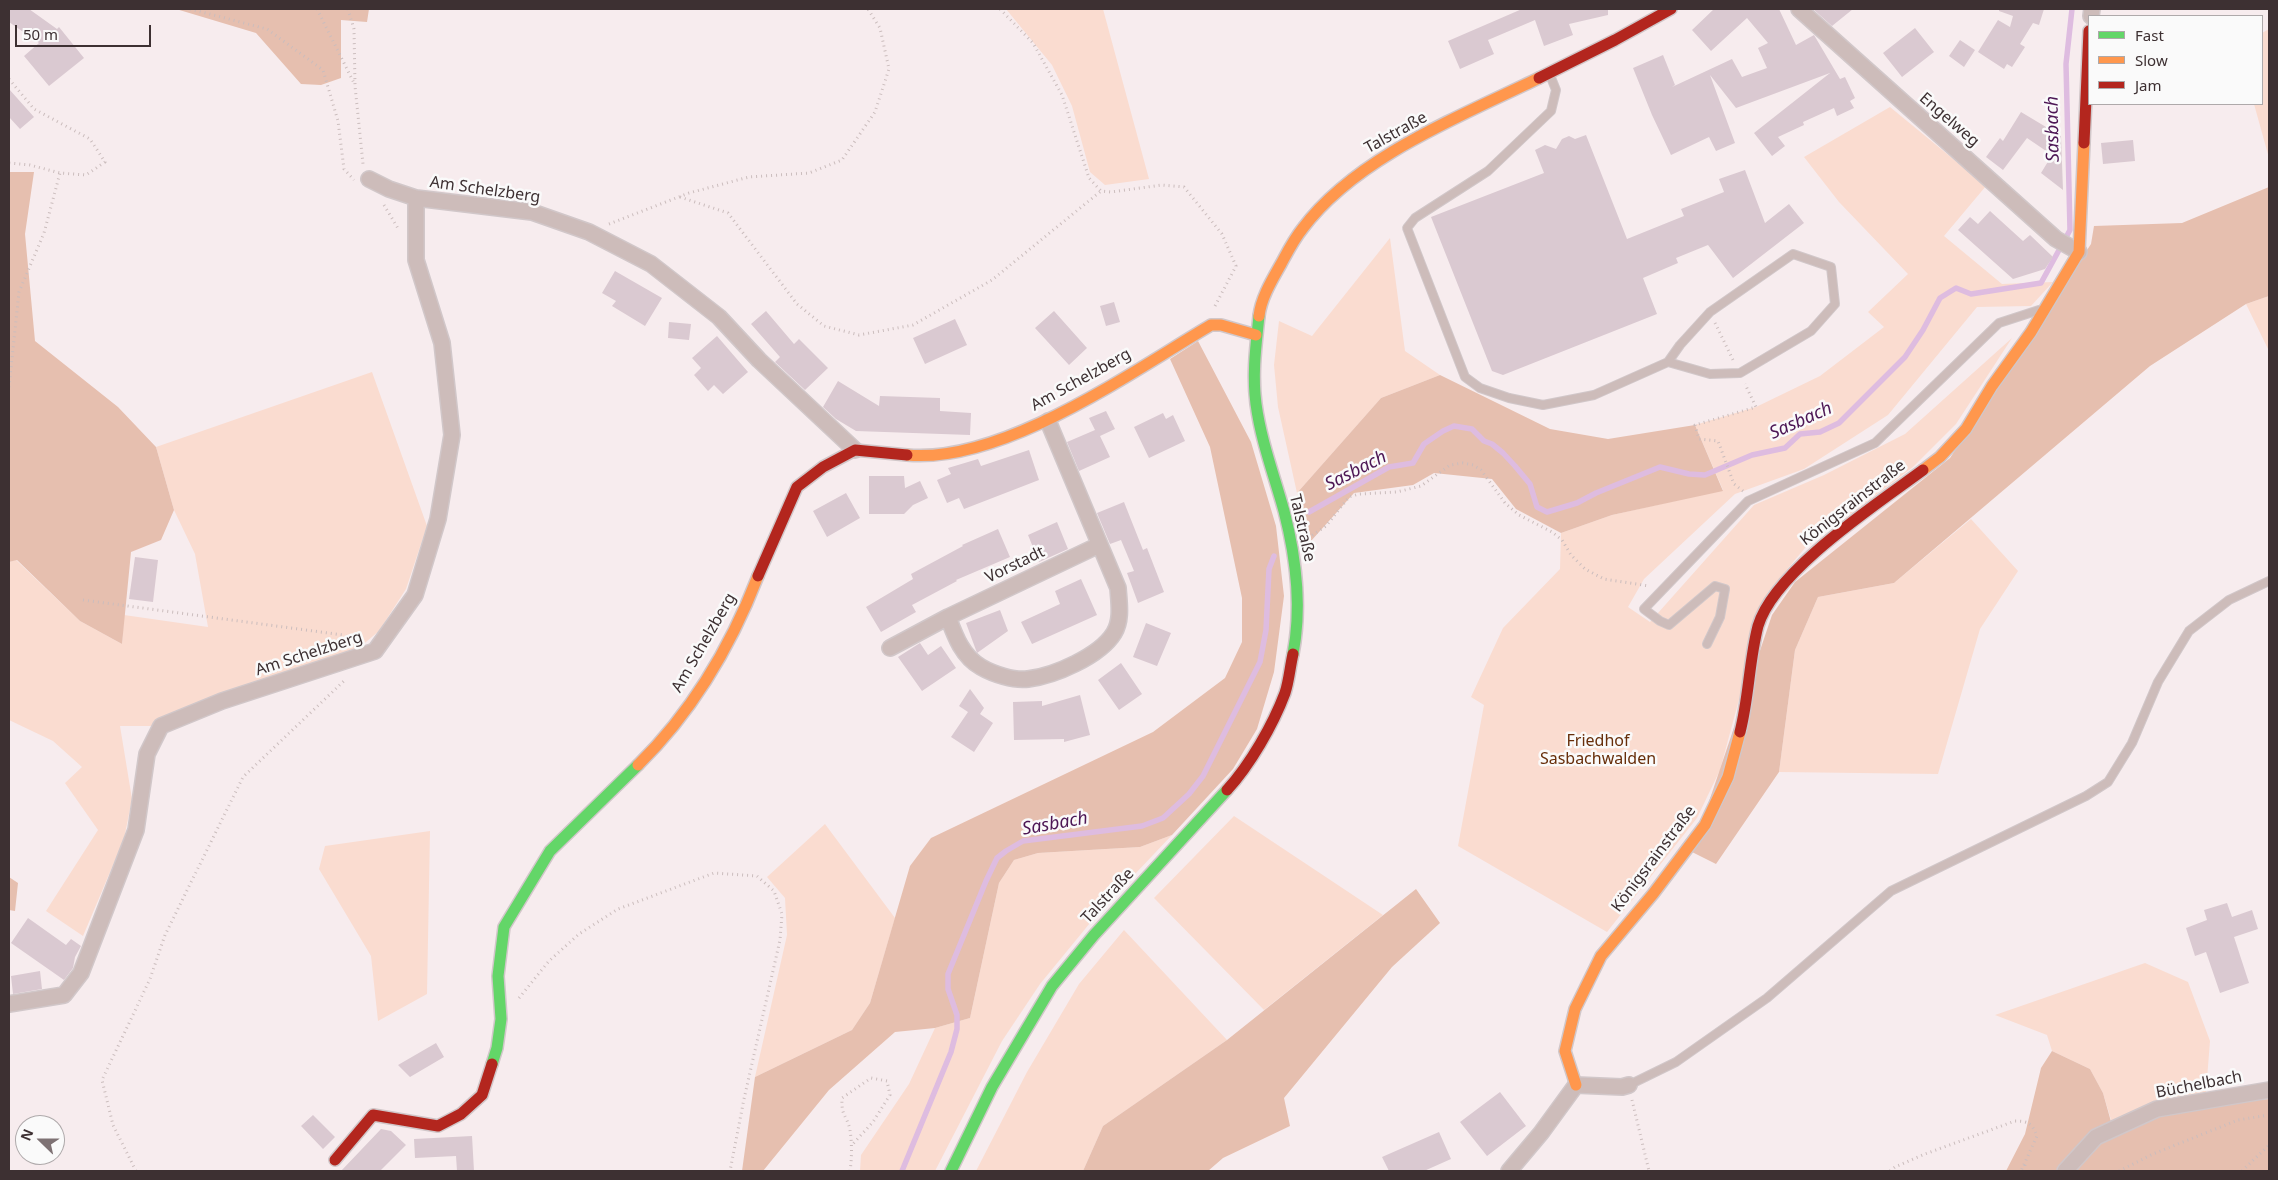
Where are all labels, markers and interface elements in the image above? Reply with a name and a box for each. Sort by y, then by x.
scale bar [18,15,154,47]
legend [2088,15,2263,105]
text: 50 m [23,24,58,44]
text: Fast [2135,25,2164,45]
text: Slow [2135,50,2168,70]
text: Jam [2135,75,2162,95]
street label: Engelweg [1915,89,1983,151]
water label: Sasbach [2042,96,2064,162]
street label: Talstraße [1361,108,1431,158]
street label: Am Schelzberg [428,173,542,207]
street label: Am Schelzberg [1028,345,1134,415]
water label: Sasbach [1766,398,1836,444]
water label: Sasbach [1322,446,1390,496]
street label: Königsrainstraße [1797,456,1909,550]
street label: Talstraße [1285,492,1319,564]
street label: Vorstadt [982,542,1048,588]
street label: Am Schelzberg [668,590,740,696]
street label: Am Schelzberg [253,628,365,680]
park label: Friedhof Sasbachwalden [1540,731,1656,769]
street label: Königsrainstraße [1608,802,1700,916]
water label: Sasbach [1020,808,1090,840]
street label: Talstraße [1078,864,1138,928]
street label: Büchelbach [2154,1067,2244,1103]
north arrow [15,1115,65,1165]
text: N [16,1126,37,1143]

